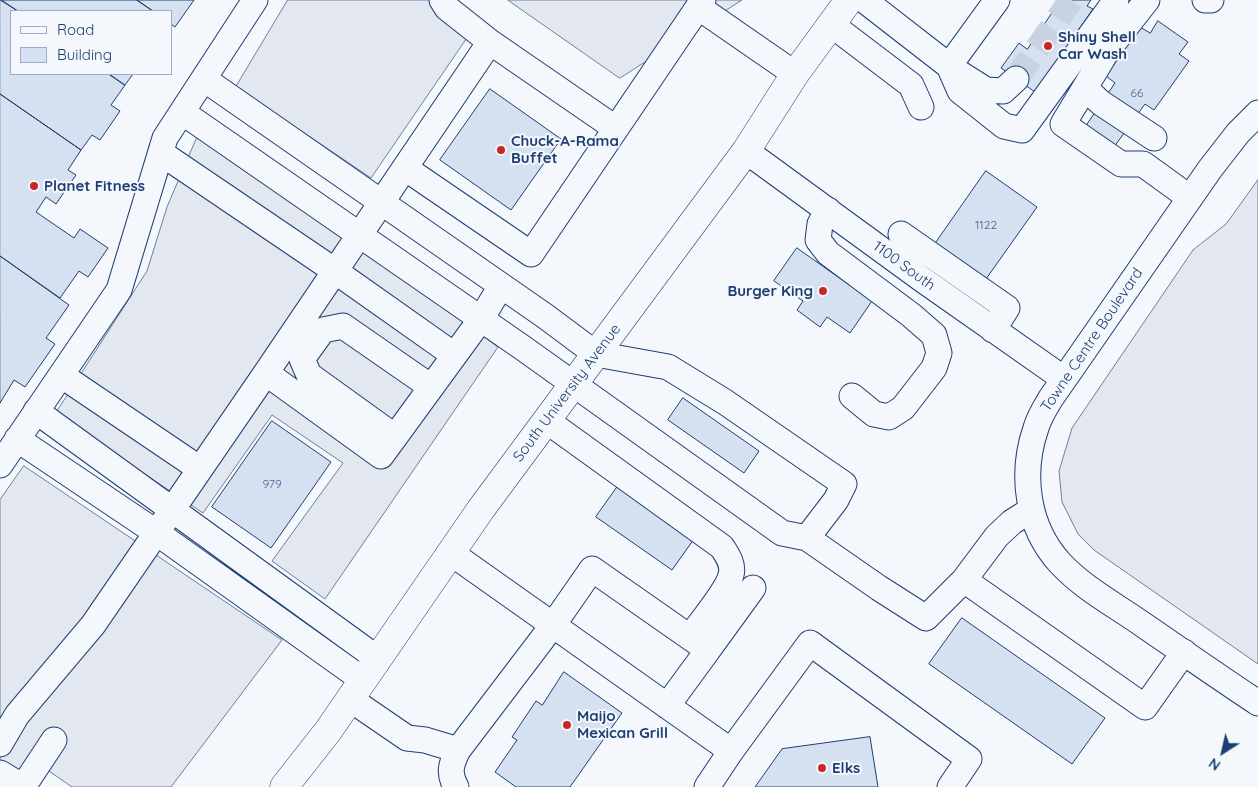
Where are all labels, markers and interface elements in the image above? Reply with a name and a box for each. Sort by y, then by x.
legend [10,10,172,75]
text: Road [57,20,94,39]
place label: Shiny Shell Car Wash [1058,28,1136,63]
marker: Shiny Shell Car Wash [1042,40,1054,52]
text: Building [57,45,112,64]
house number: 66 [1131,86,1143,100]
place label: Chuck-A-Rama Buffet [511,132,619,167]
marker: Chuck-A-Rama Buffet [495,144,507,156]
place label: Planet Fitness [44,177,145,195]
marker: Planet Fitness [28,180,40,192]
house number: 1122 [975,218,997,232]
street label: 1100 South [869,237,939,295]
street label: Towne Centre Boulevard [1037,265,1147,415]
place label: Burger King [727,282,813,300]
marker: Burger King [817,285,829,297]
street label: South University Avenue [509,321,625,465]
house number: 979 [262,477,282,491]
place label: Maijo Mexican Grill [577,707,668,742]
marker: Maijo Mexican Grill [561,719,573,731]
north arrow [1198,727,1248,777]
text: N [1205,754,1224,775]
place label: Elks [832,759,860,777]
marker: Elks [816,762,828,774]

